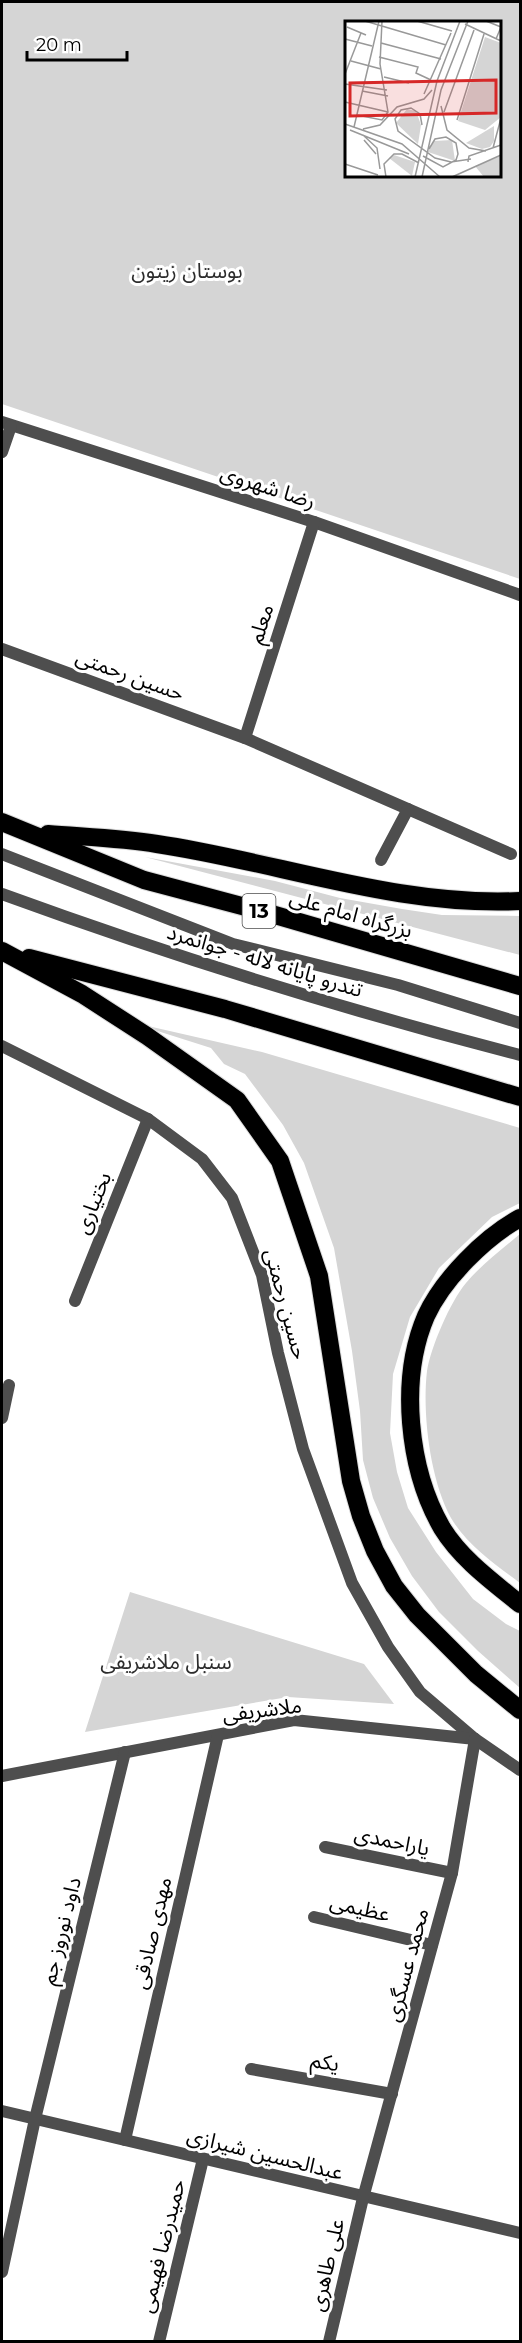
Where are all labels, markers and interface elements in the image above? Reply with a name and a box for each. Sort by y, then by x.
inset map [345,21,501,177]
scale bar [27,24,128,62]
text: 20 m [36,34,82,56]
park label: بوستان زیتون [131,258,243,283]
street label: رضا شهروی [217,459,319,514]
street label: معلم [242,601,281,648]
street label: حسین رحمتی [73,643,188,706]
street label: بزرگراه امام علی [286,884,415,947]
road number: 13 [242,894,276,928]
street label: تندرو پایانه لاله - جوانمرد [164,919,366,1003]
street label: بختیاری [69,1168,116,1237]
street label: حسین رحمتی [260,1246,313,1362]
park label: سنبل ملاشریفی [100,1649,232,1674]
street label: ملاشریفی [221,1692,303,1727]
street label: یاراحمدی [352,1820,432,1861]
street label: مهدی صادقی [126,1874,177,1991]
street label: داود نوروز جم [35,1875,89,1988]
street label: عظیمی [328,1888,393,1927]
street label: محمد عسگری [379,1905,434,2024]
street label: یکم [308,2047,341,2079]
street label: عبدالحسین شیرازی [184,2122,346,2185]
street label: حمیدرضا فهیمی [133,2177,190,2315]
street label: علی طاهری [304,2216,349,2314]

